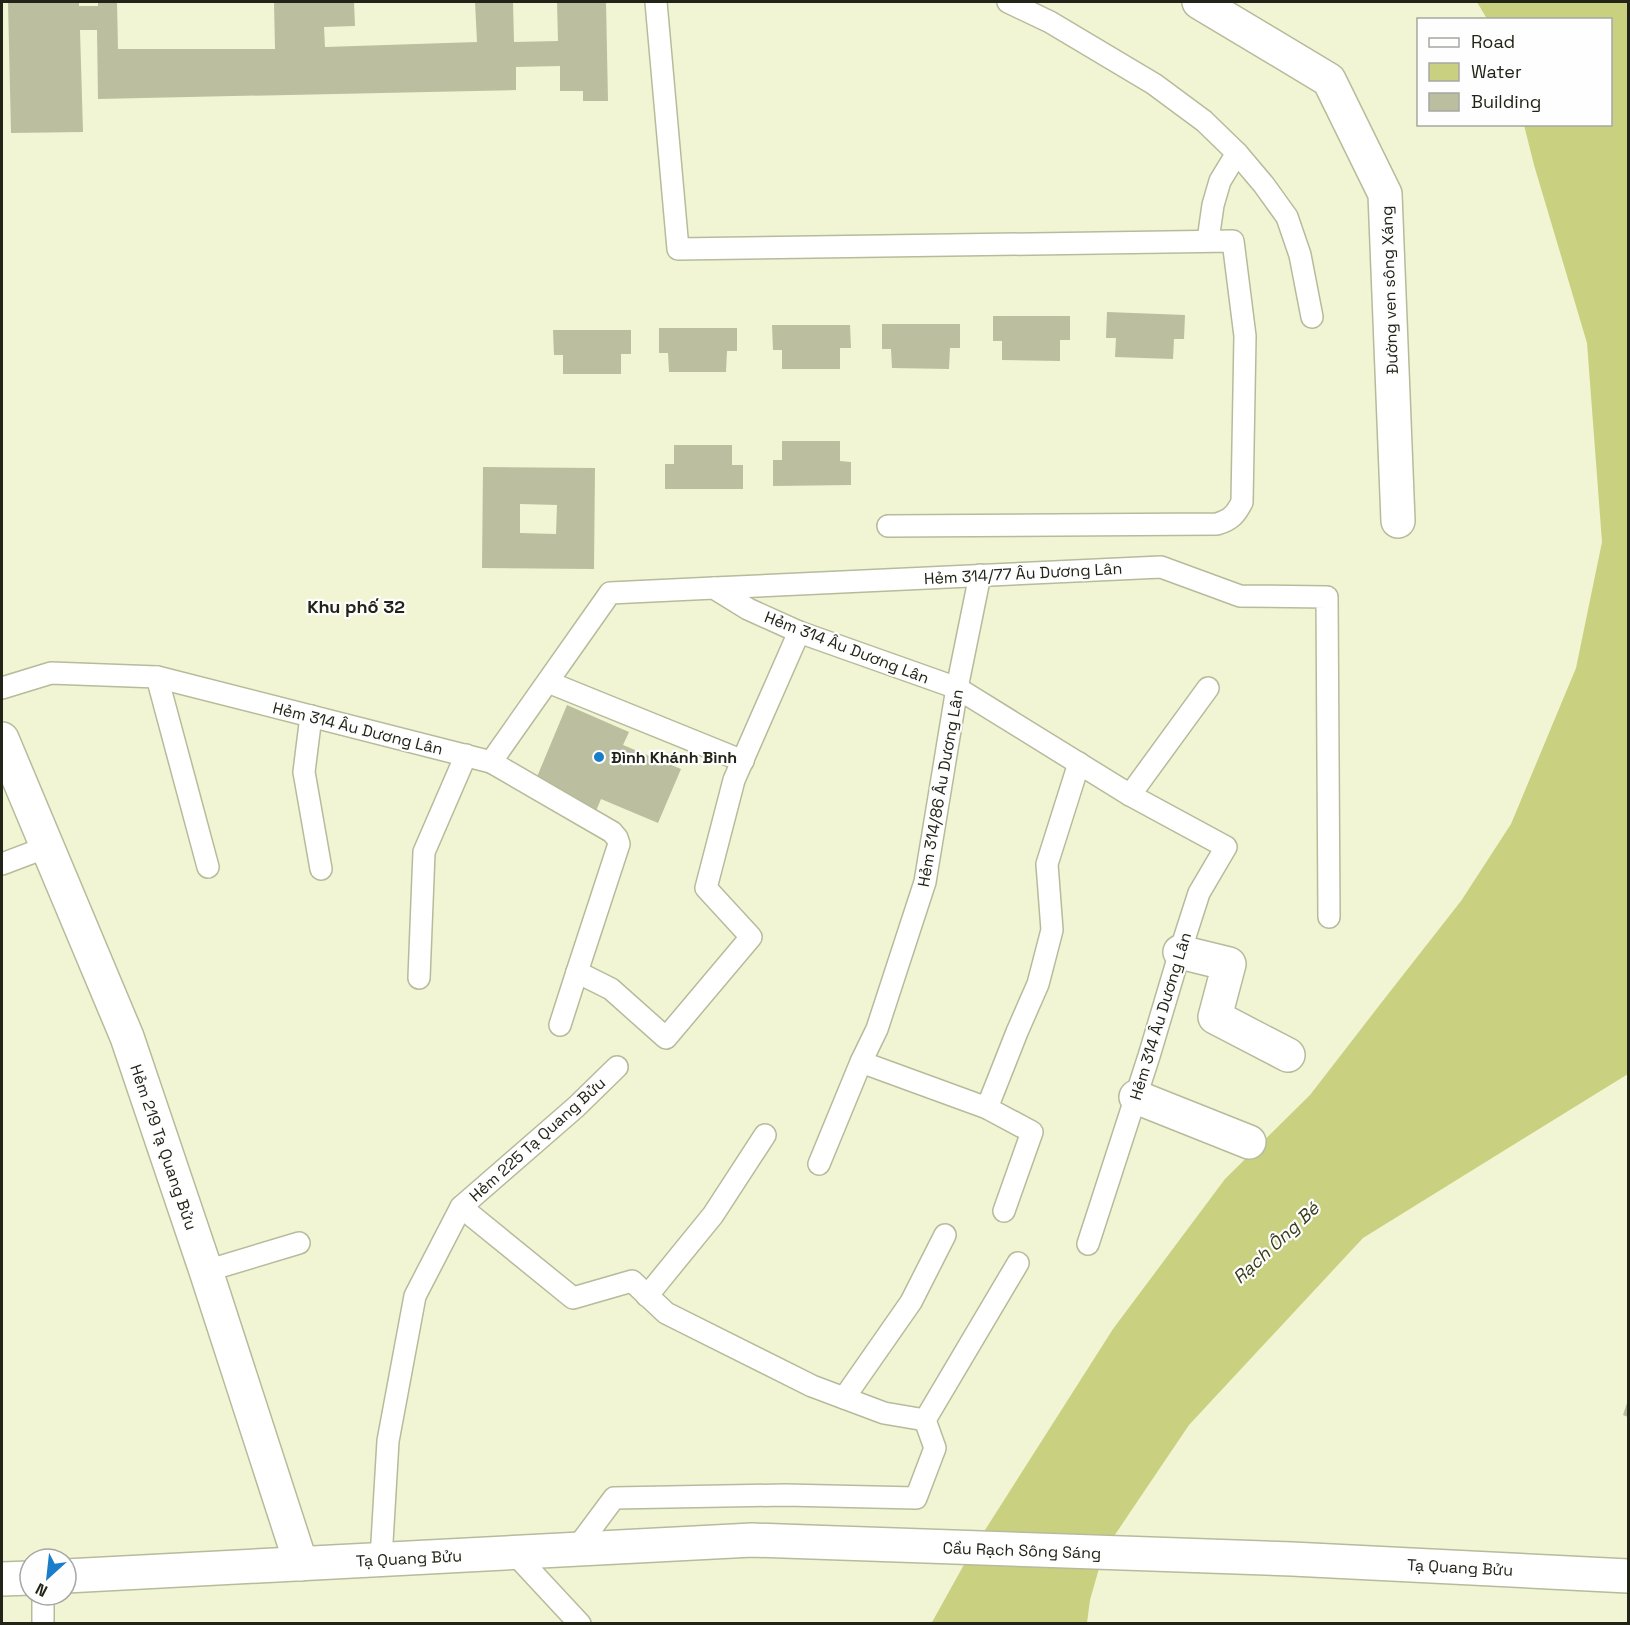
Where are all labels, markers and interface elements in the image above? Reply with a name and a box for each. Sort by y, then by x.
legend [1417,18,1612,126]
text: Road [1471,30,1515,53]
text: Water [1471,60,1522,83]
text: Building [1471,90,1541,113]
street label: Đường ven sông Xáng [1376,205,1403,375]
street label: Hẻm 314/77 Âu Dương Lân [923,558,1123,589]
district label: Khu phố 32 [307,595,405,618]
street label: Hẻm 314 Âu Dương Lân [762,606,932,689]
street label: Hẻm 314/86 Âu Dương Lân [913,688,968,889]
street label: Hẻm 314 Âu Dương Lân [271,697,445,760]
place label: Đình Khánh Bình [611,747,737,768]
marker: Đình Khánh Bình [592,750,606,764]
street label: Hẻm 314 Âu Dương Lân [1125,930,1196,1103]
street label: Hẻm 219 Tạ Quang Bửu [125,1062,202,1233]
street label: Hẻm 225 Tạ Quang Bửu [465,1072,610,1206]
water label: Rạch Ông Bé [1228,1196,1325,1288]
street label: Cầu Rạch Sông Sáng [942,1537,1102,1564]
street label: Tạ Quang Bửu [355,1545,463,1572]
north arrow [18,1547,78,1607]
street label: Tạ Quang Bửu [1406,1554,1514,1581]
text: N [32,1578,51,1602]

